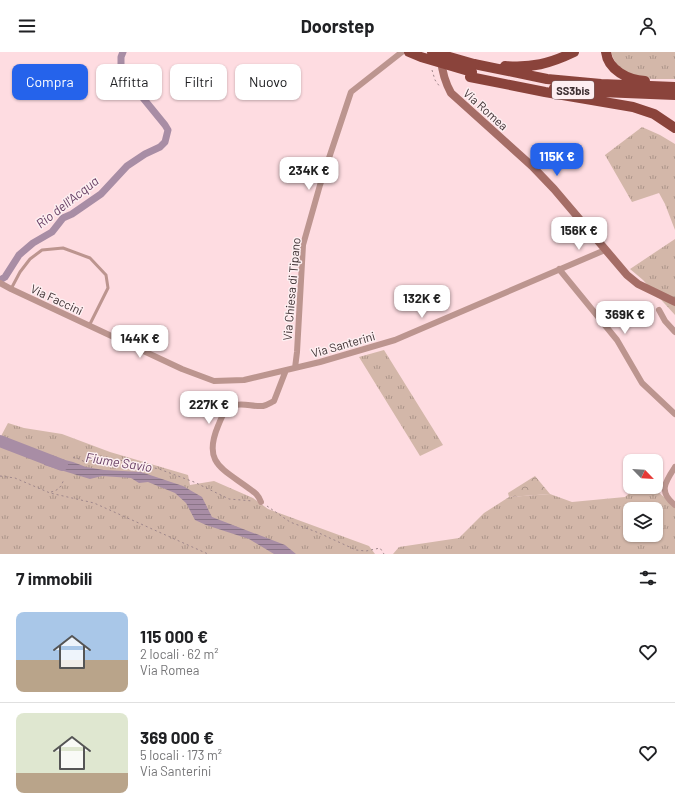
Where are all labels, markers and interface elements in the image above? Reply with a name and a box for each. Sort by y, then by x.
icon: menu [16,15,38,37]
text: Doorstep [301,15,374,37]
icon: person [637,15,659,37]
chip: Compra [12,64,88,100]
chip: Affitta [96,64,162,100]
chip: Filtri [170,64,227,100]
chip: Nuovo [235,64,301,100]
road number: SS3bis [552,81,594,99]
street label: Via Romea [461,85,511,133]
pin: 115K € [524,143,590,177]
text: 115K € [539,148,575,164]
pin: 234K € [276,157,342,191]
text: 234K € [289,162,329,178]
water label: Rio dell'Acqua [32,172,102,231]
pin: 156K € [546,217,612,251]
text: 156K € [560,222,598,238]
street label: Via Chiesa di Tipano [280,237,302,341]
street label: Via Faccini [29,281,85,317]
pin: 132K € [389,285,455,319]
text: 132K € [403,290,441,306]
pin: 369K € [592,301,658,335]
text: 369K € [605,306,645,322]
pin: 144K € [107,325,173,359]
street label: Via Santerini [309,328,377,360]
text: 144K € [120,330,160,346]
pin: 227K € [176,391,242,425]
text: 227K € [189,396,229,412]
water label: Fiume Savio [85,449,153,475]
north arrow [623,454,663,494]
map controls [623,454,663,542]
button: layers [623,502,663,542]
icon: filters [637,567,659,589]
text: 7 immobili [16,568,92,588]
text: 115 000 € [140,626,208,646]
icon: home [48,628,96,676]
icon: heart [637,641,659,663]
text: 2 locali · 62 m² [140,646,219,662]
text: Via Romea [140,662,199,678]
text: 369 000 € [140,727,214,747]
icon: home [48,729,96,777]
icon: heart [637,742,659,764]
text: 5 locali · 173 m² [140,747,222,763]
text: Via Santerini [140,763,211,779]

